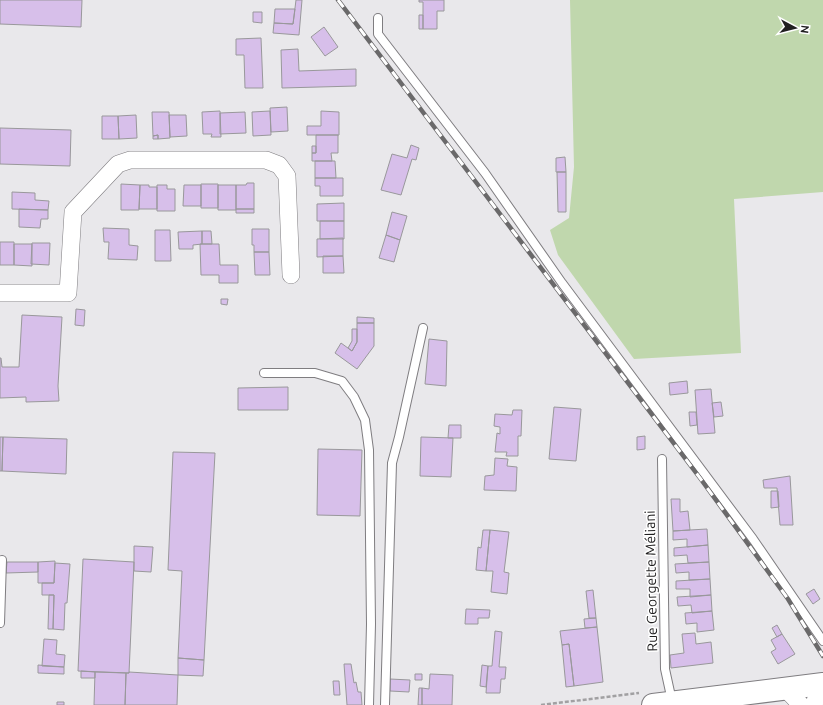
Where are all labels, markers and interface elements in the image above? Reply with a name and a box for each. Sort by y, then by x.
north arrow [775,8,815,48]
text: N [798,24,811,34]
street label: Rue Georgette Méliani [642,510,660,652]

